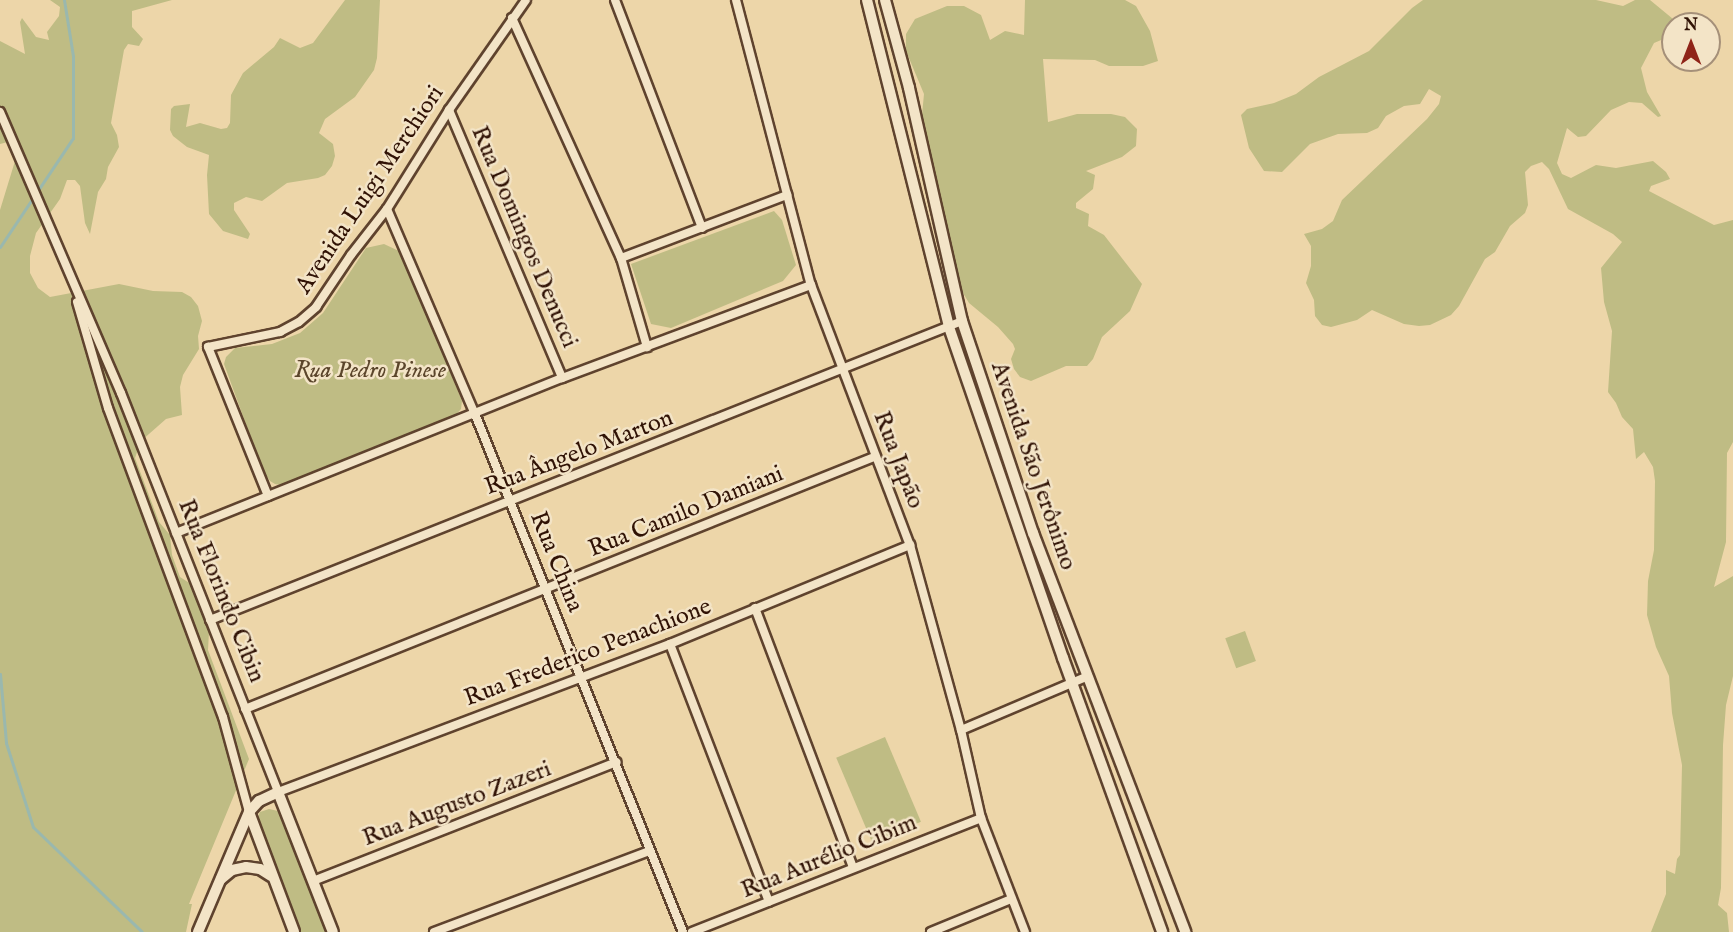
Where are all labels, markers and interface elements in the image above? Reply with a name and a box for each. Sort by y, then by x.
north arrow [1661,12,1721,72]
text: N [1684,16,1698,36]
street label: Avenida Luigi Merchiori [290,80,450,300]
street label: Rua Domingos Denucci [464,122,584,352]
park label: Rua Pedro Pinese [294,357,446,385]
street label: Avenida São Jerônimo [984,358,1082,574]
street label: Rua Ângelo Marton [481,404,677,502]
street label: Rua Japão [866,407,930,513]
street label: Rua Camilo Damiani [584,460,788,564]
street label: Rua Florindo Cibin [171,495,271,687]
street label: Rua China [523,508,589,616]
street label: Rua Frederico Penachione [460,593,716,713]
street label: Rua Augusto Zazeri [359,755,555,853]
street label: Rua Aurélio Cibim [737,809,921,905]

